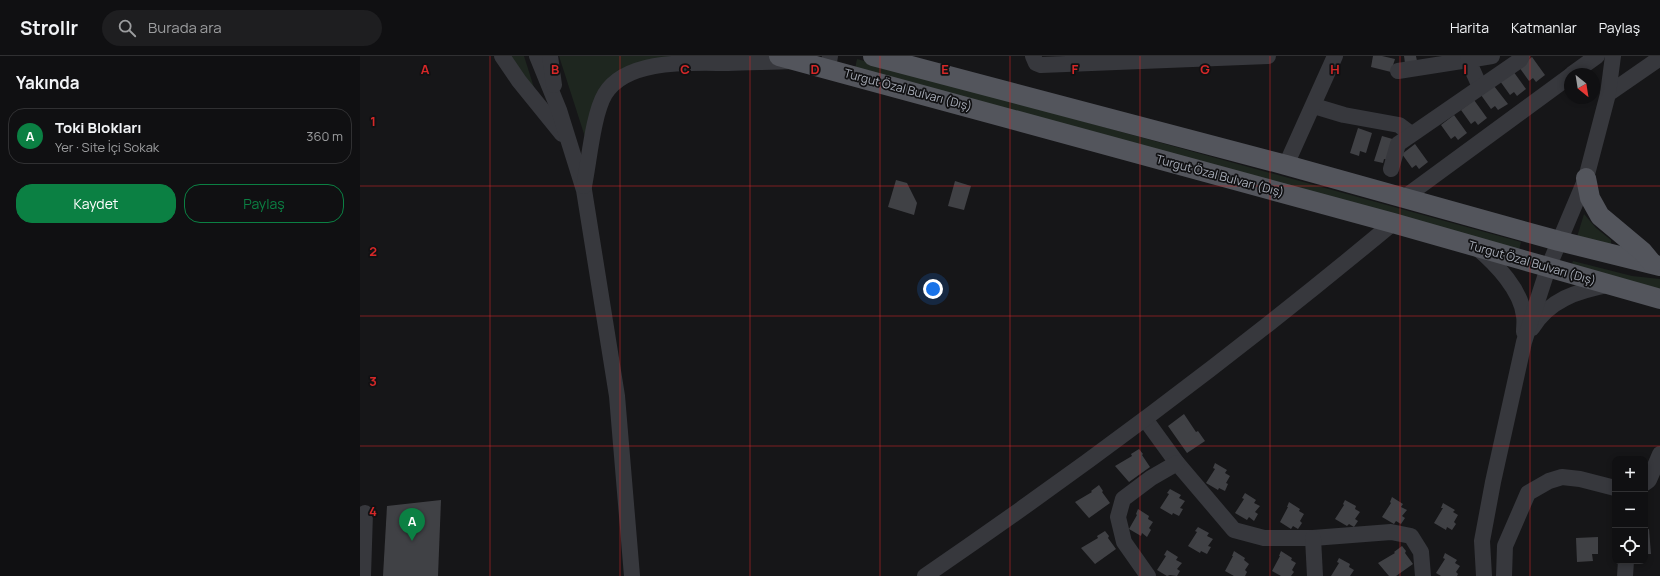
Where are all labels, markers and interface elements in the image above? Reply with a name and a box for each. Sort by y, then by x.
search box [102,10,382,46]
text: Strollr [20,15,78,41]
icon: search [116,17,138,39]
text: Burada ara [148,17,222,38]
text: Harita [1450,18,1489,37]
text: Katmanlar [1511,18,1577,37]
text: Paylaş [1599,18,1640,37]
text: A [421,60,430,78]
text: B [551,60,559,78]
text: C [680,60,690,78]
text: D [810,60,820,78]
text: E [941,60,949,78]
text: F [1072,60,1079,78]
text: G [1200,60,1210,78]
text: H [1330,60,1340,78]
text: I [1463,60,1467,78]
street label: Turgut Özal Bulvarı (Dış) [842,64,974,115]
north arrow [1564,68,1600,104]
text: Yakında [16,71,80,94]
text: 1 [370,112,376,130]
text: Toki Blokları [55,117,142,138]
text: A [26,127,34,145]
text: 360 m [306,127,343,145]
text: Yer · Site İçi Sokak [55,138,159,156]
street label: Turgut Özal Bulvarı (Dış) [1154,150,1286,201]
button: Kaydet [16,184,176,223]
button: Paylaş [184,184,344,223]
street label: Turgut Özal Bulvarı (Dış) [1466,236,1598,289]
text: 2 [369,242,377,260]
your location [923,279,943,299]
text: 3 [369,372,377,390]
map controls [1612,456,1648,564]
button: + [1612,456,1648,492]
button: − [1612,492,1648,528]
text: 4 [369,502,377,520]
pin: A [399,508,425,541]
button: locate [1612,528,1648,564]

